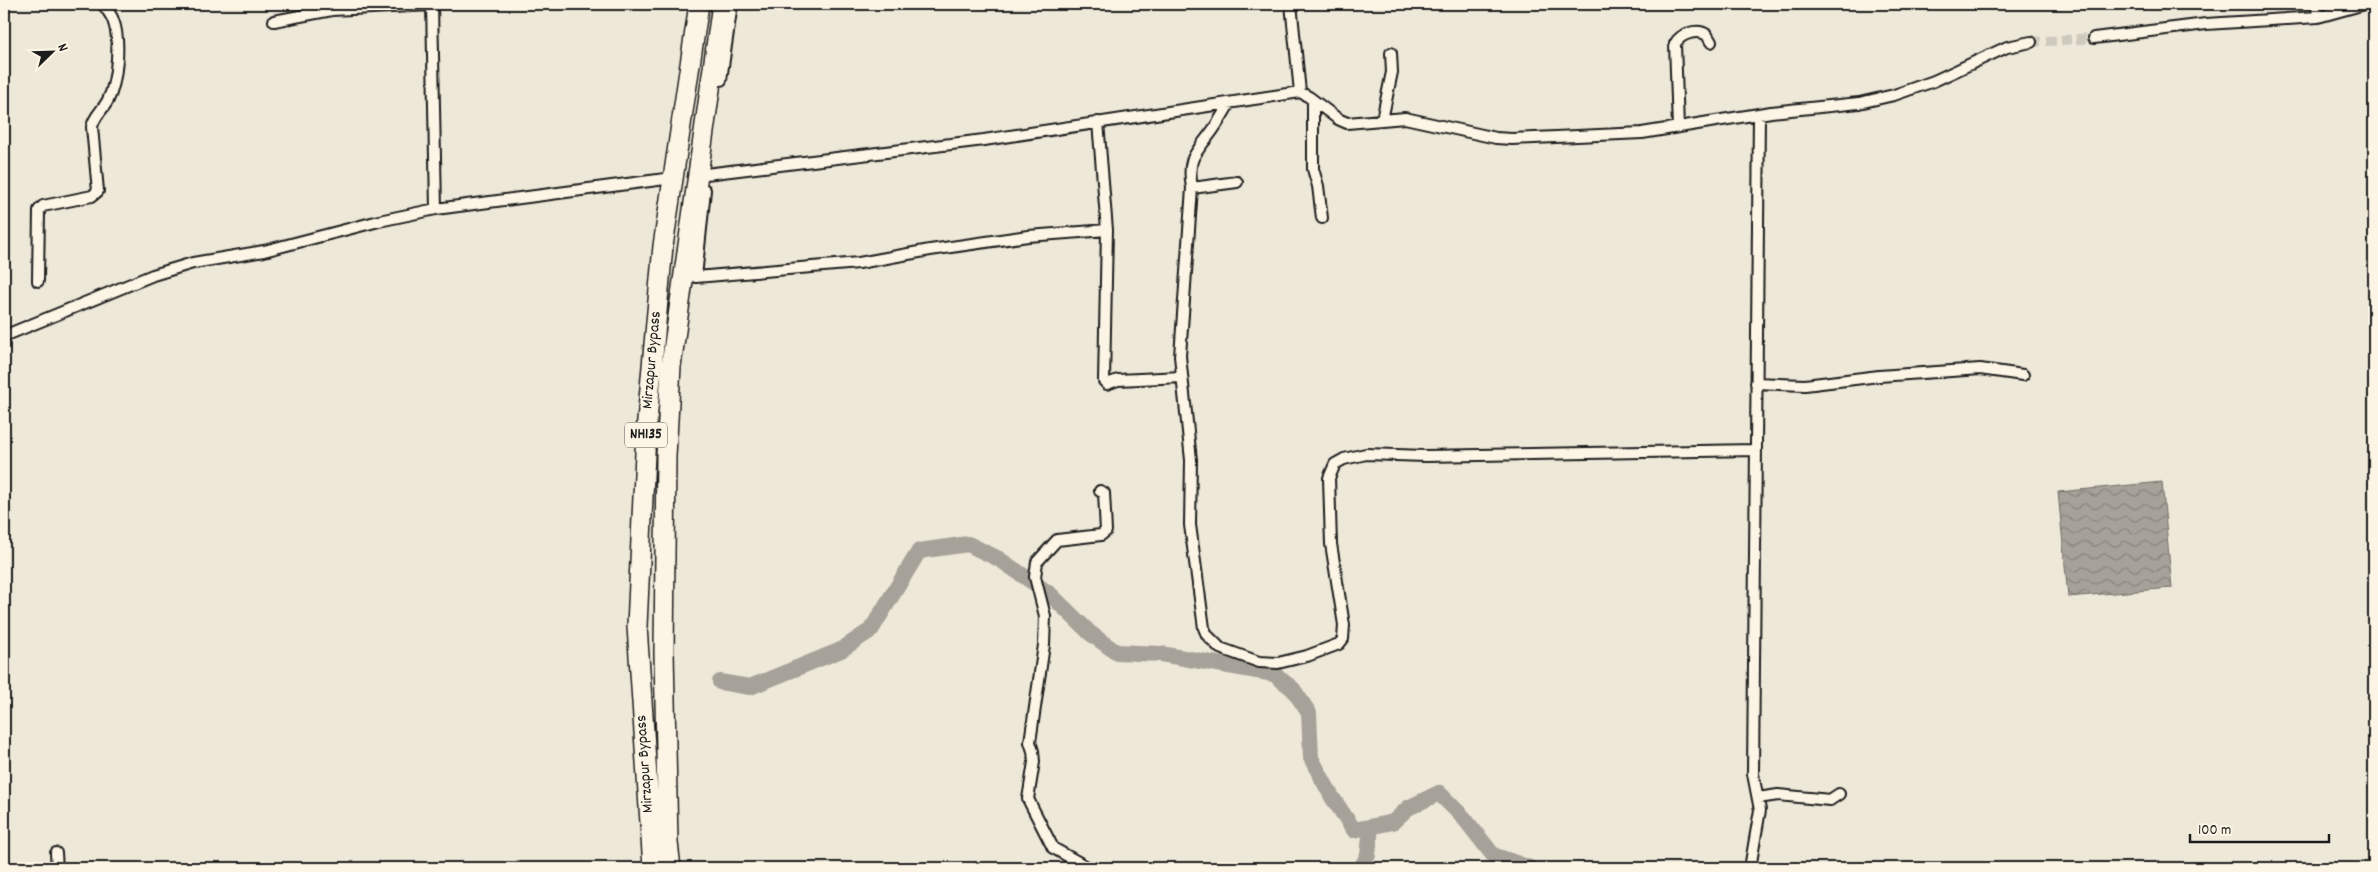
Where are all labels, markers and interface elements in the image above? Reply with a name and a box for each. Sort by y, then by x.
north arrow [28,28,78,78]
text: N [52,41,73,55]
street label: Mirzapur Bypass [636,310,668,410]
road number: NH135 [625,422,667,448]
street label: Mirzapur Bypass [630,714,660,814]
scale bar [2190,812,2329,844]
text: 100 m [2198,820,2231,842]

